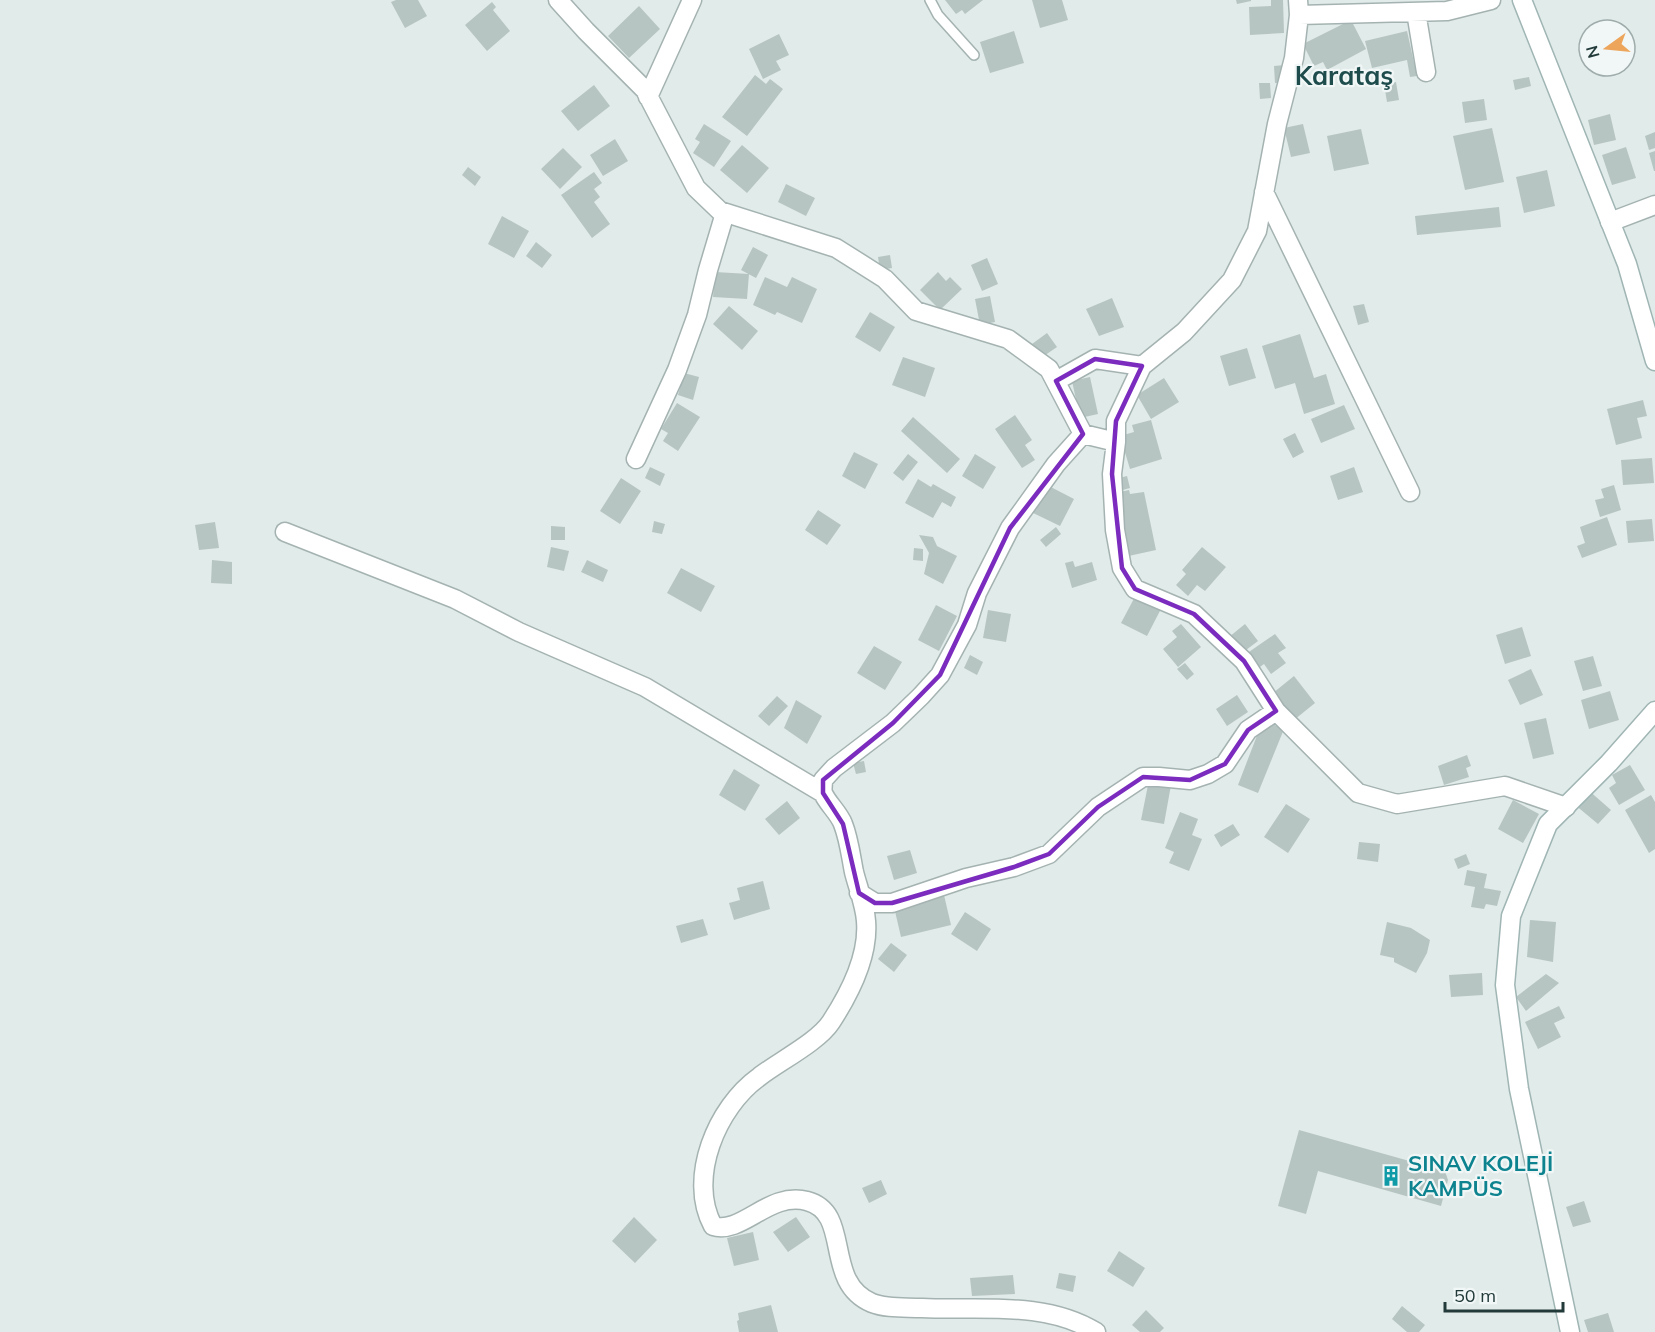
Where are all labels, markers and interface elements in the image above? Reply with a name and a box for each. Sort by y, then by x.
north arrow [1577,18,1637,78]
text: N [1581,43,1604,60]
district label: Karataş [1295,59,1393,92]
place label: SINAV KOLEJİ KAMPÜS [1408,1149,1553,1202]
building icon: SINAV KOLEJİ KAMPÜS [1379,1164,1403,1188]
scale bar [1445,1275,1564,1313]
text: 50 m [1454,1284,1496,1307]

